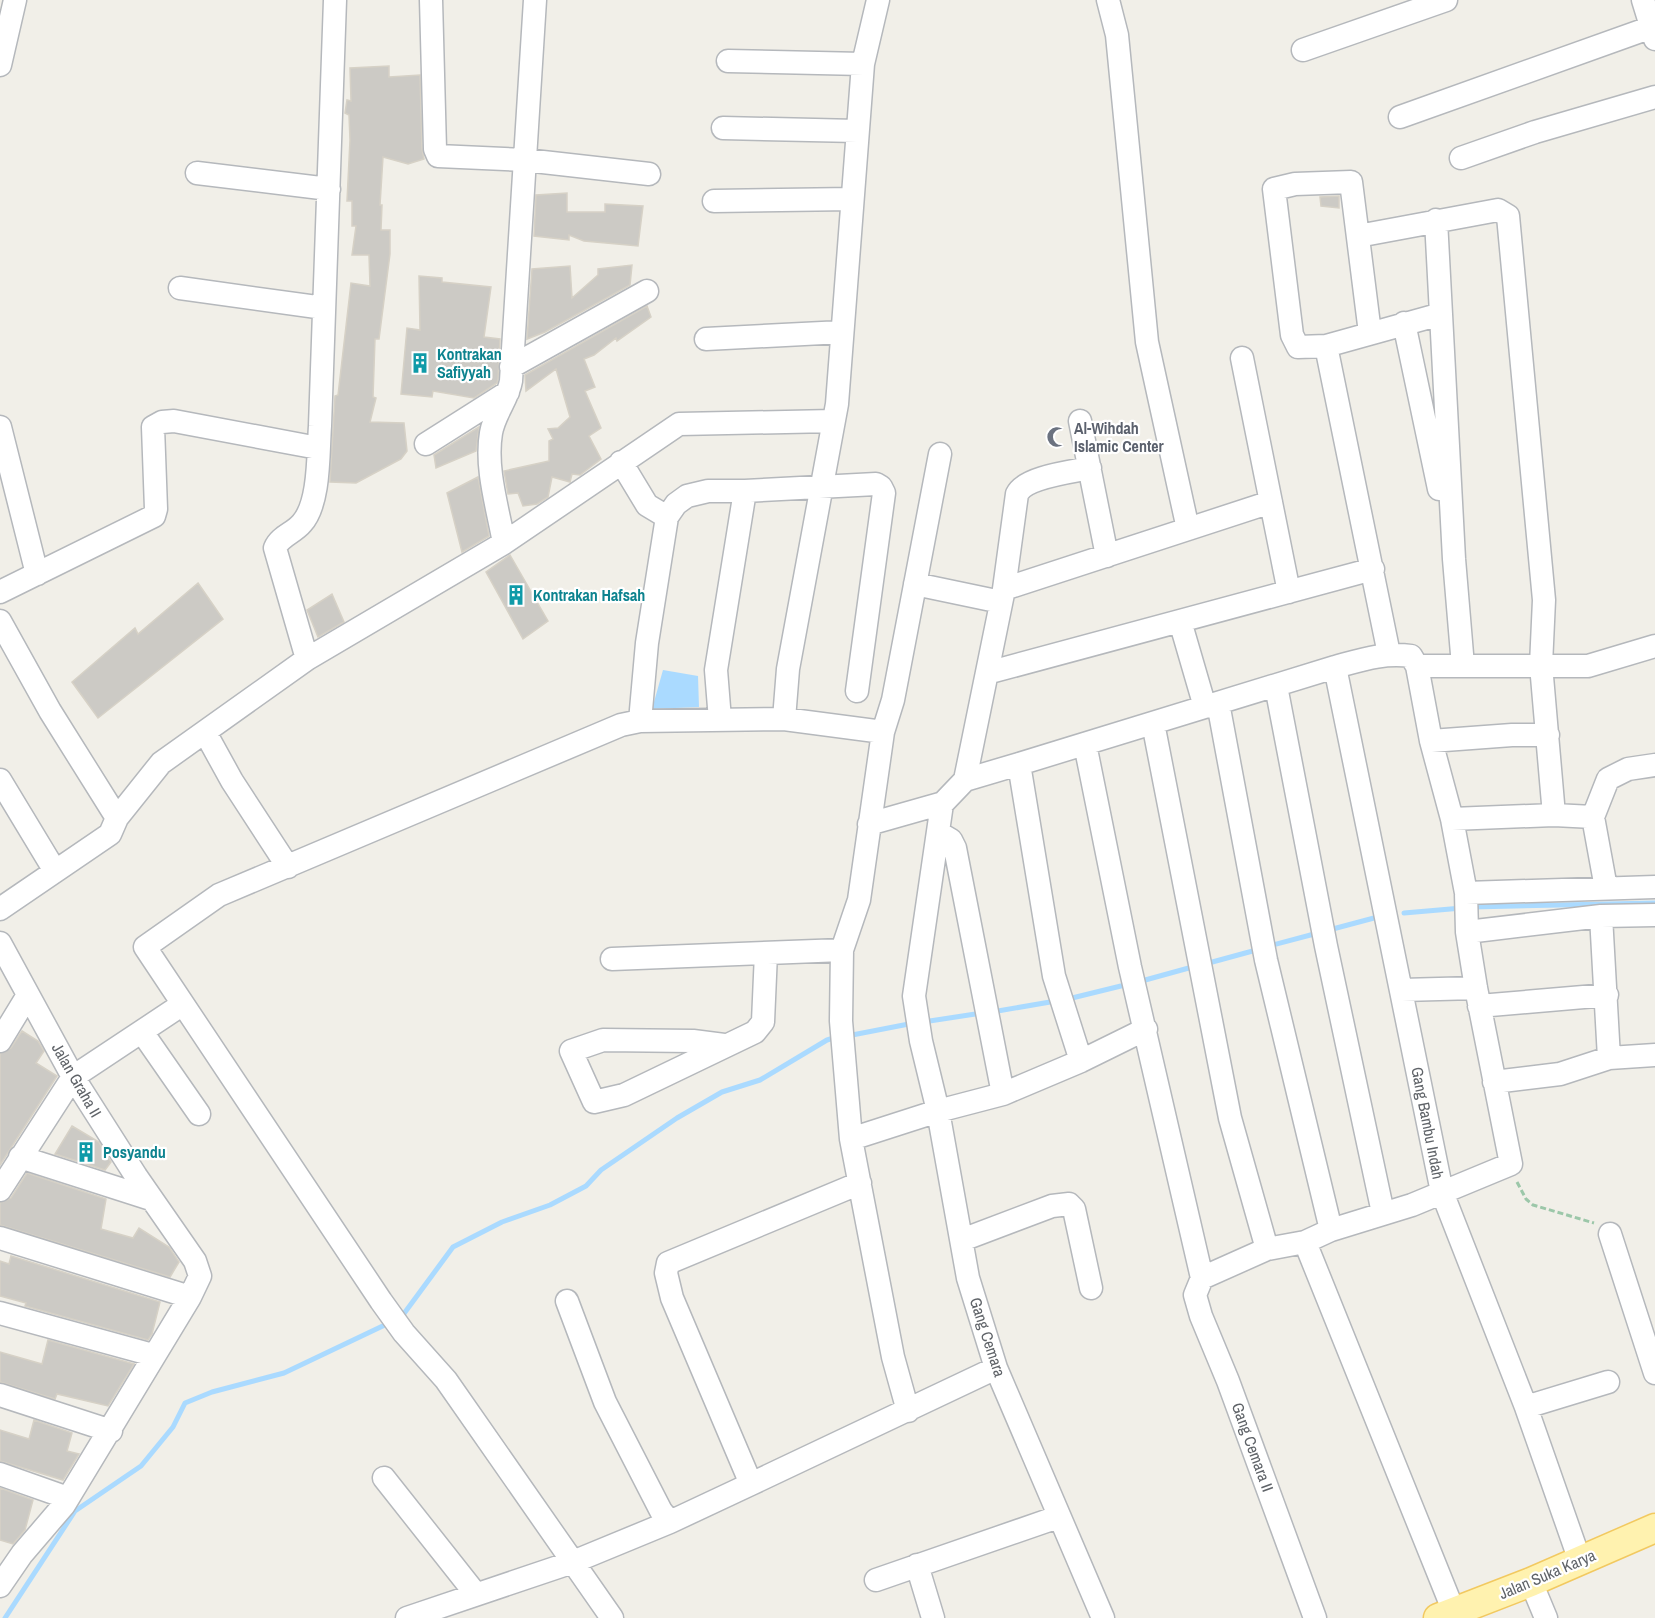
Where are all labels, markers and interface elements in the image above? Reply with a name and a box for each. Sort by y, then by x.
place label: Kontrakan Safiyyah [437,343,502,383]
building icon: Kontrakan Safiyyah [408,351,432,375]
place label: Al-Wihdah Islamic Center [1074,417,1165,457]
mosque icon: Al-Wihdah Islamic Center [1045,425,1069,449]
building icon: Kontrakan Hafsah [504,583,528,607]
place label: Kontrakan Hafsah [533,584,645,606]
street label: Jalan Graha II [47,1039,107,1121]
street label: Gang Bambu Indah [1406,1065,1450,1181]
building icon: Posyandu [74,1140,98,1164]
place label: Posyandu [103,1141,166,1163]
street label: Gang Cemara [965,1294,1011,1380]
street label: Gang Cemara II [1227,1399,1279,1495]
street label: Jalan Suka Karya [1495,1544,1599,1604]

